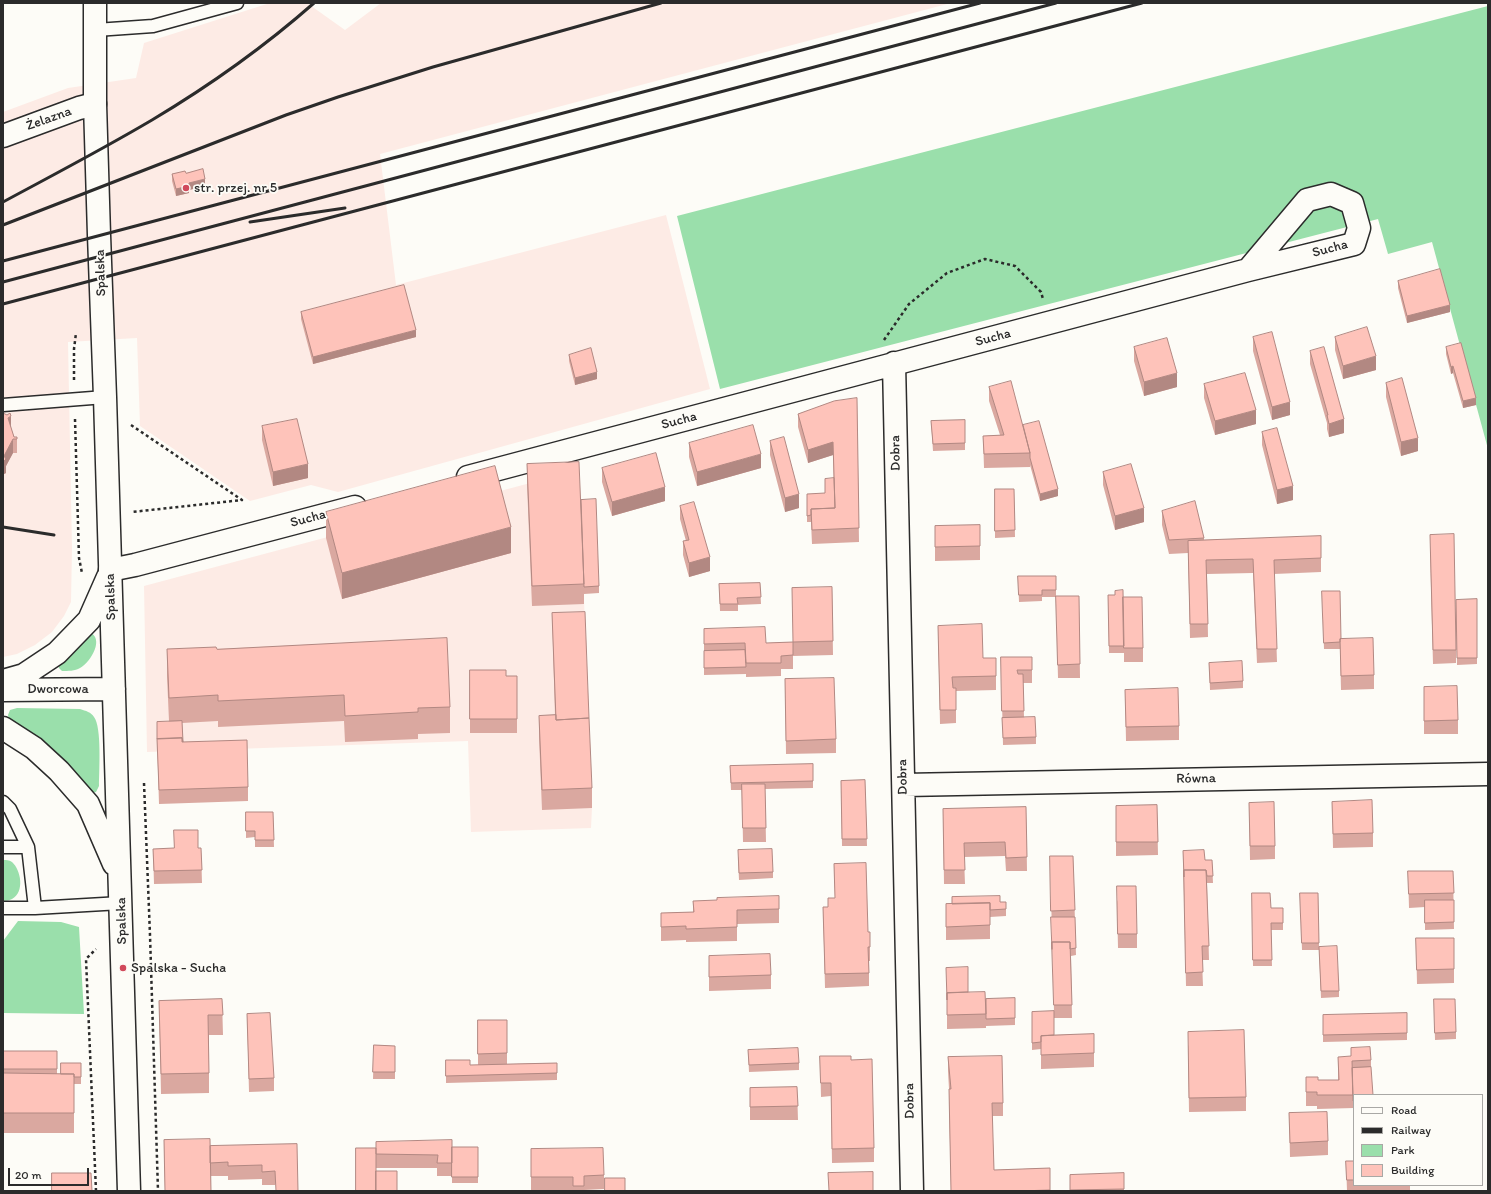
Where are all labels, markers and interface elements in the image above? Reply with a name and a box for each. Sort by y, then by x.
street label: Żelazna [24,103,74,135]
place label: str. przej. nr 5 [194,180,277,196]
marker: str. przej. nr 5 [181,183,191,193]
street label: Sucha [1310,236,1350,262]
street label: Spalska [92,249,110,297]
street label: Sucha [973,325,1013,351]
street label: Sucha [659,408,699,434]
street label: Dobra [887,435,905,471]
street label: Sucha [288,506,328,532]
street label: Spalska [102,573,120,621]
street label: Dworcowa [27,681,89,697]
street label: Dobra [894,759,912,795]
street label: Równa [1176,770,1216,788]
street label: Spalska [113,897,131,945]
place label: Spalska - Sucha [131,960,226,976]
marker: Spalska - Sucha [118,963,128,973]
street label: Dobra [901,1083,919,1119]
legend [1353,1094,1483,1186]
text: Road [1391,1103,1417,1117]
text: Railway [1391,1123,1431,1137]
text: Park [1391,1143,1415,1157]
scale bar [10,1160,91,1186]
text: Building [1391,1163,1434,1177]
text: 20 m [15,1168,42,1182]

